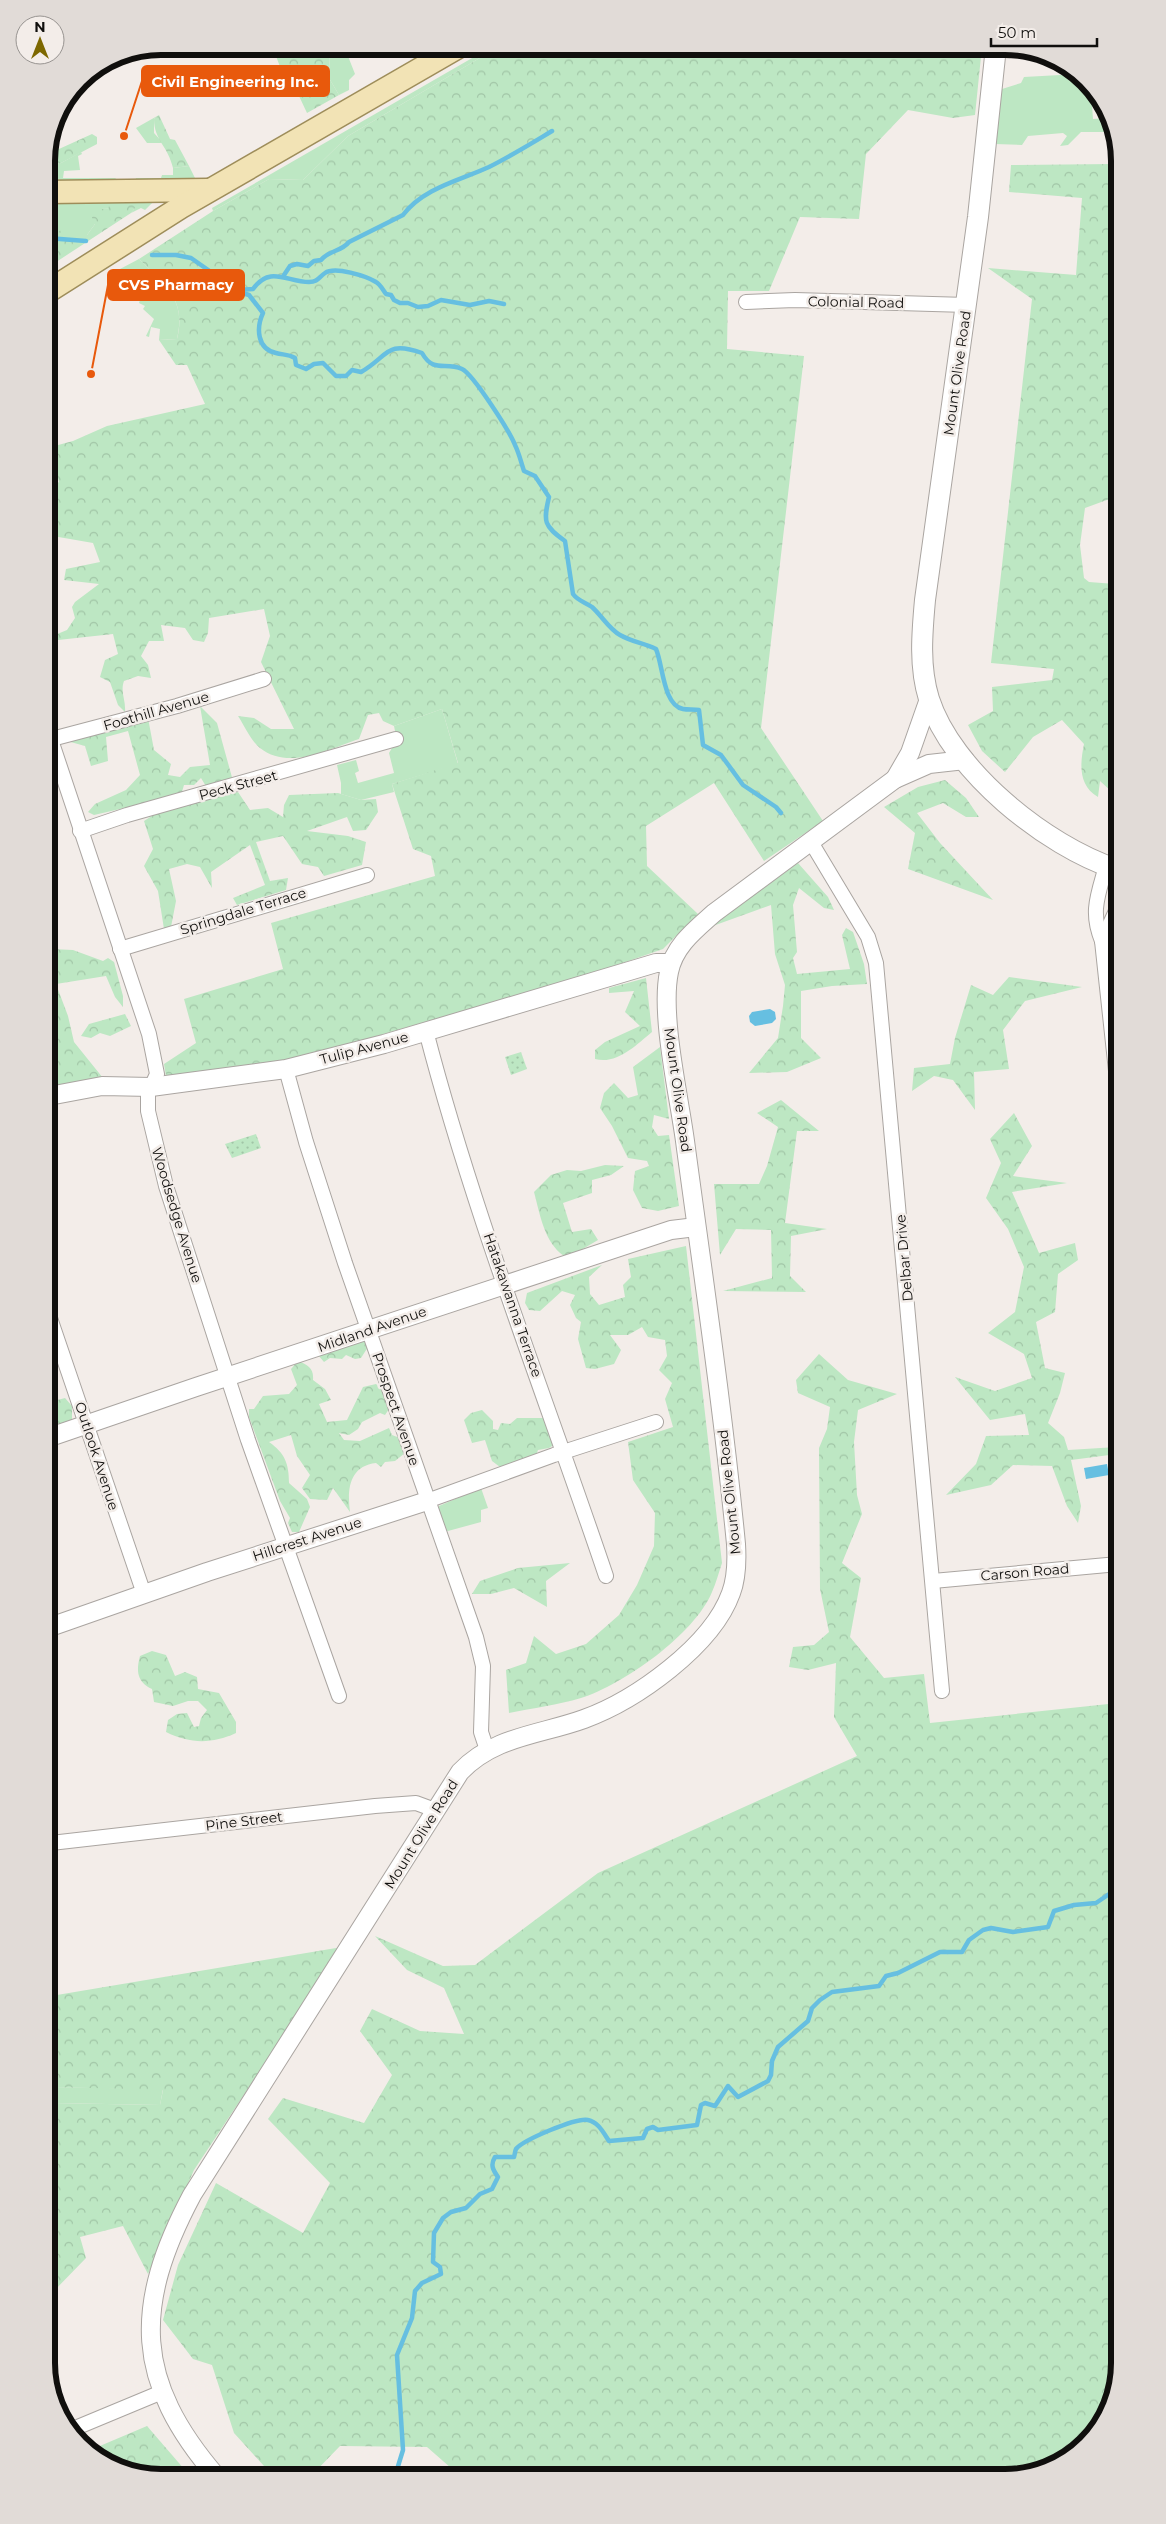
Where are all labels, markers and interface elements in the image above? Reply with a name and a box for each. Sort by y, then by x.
north arrow [15,15,65,65]
scale bar [991,15,1097,47]
text: N [34,18,46,36]
text: 50 m [998,23,1036,42]
callout: Civil Engineering Inc. [142,66,329,96]
text: Civil Engineering Inc. [151,72,319,91]
callout: CVS Pharmacy [108,270,244,300]
text: CVS Pharmacy [118,275,235,294]
street label: Colonial Road [808,292,904,312]
street label: Mount Olive Road [939,309,975,437]
street label: Foothill Avenue [101,687,211,735]
street label: Peck Street [197,766,279,804]
street label: Springdale Terrace [178,883,308,939]
street label: Mount Olive Road [660,1026,696,1154]
street label: Tulip Avenue [318,1028,410,1068]
street label: Woodsedge Avenue [148,1145,206,1285]
street label: Delbar Drive [891,1214,917,1302]
street label: Hatakawanna Terrace [480,1230,546,1380]
street label: Midland Avenue [315,1302,429,1356]
street label: Prospect Avenue [368,1350,424,1468]
street label: Outlook Avenue [71,1399,123,1513]
street label: Mount Olive Road [713,1429,745,1555]
street label: Hillcrest Avenue [250,1513,364,1565]
street label: Carson Road [980,1559,1070,1585]
street label: Mount Olive Road [380,1776,462,1892]
street label: Pine Street [204,1807,284,1835]

